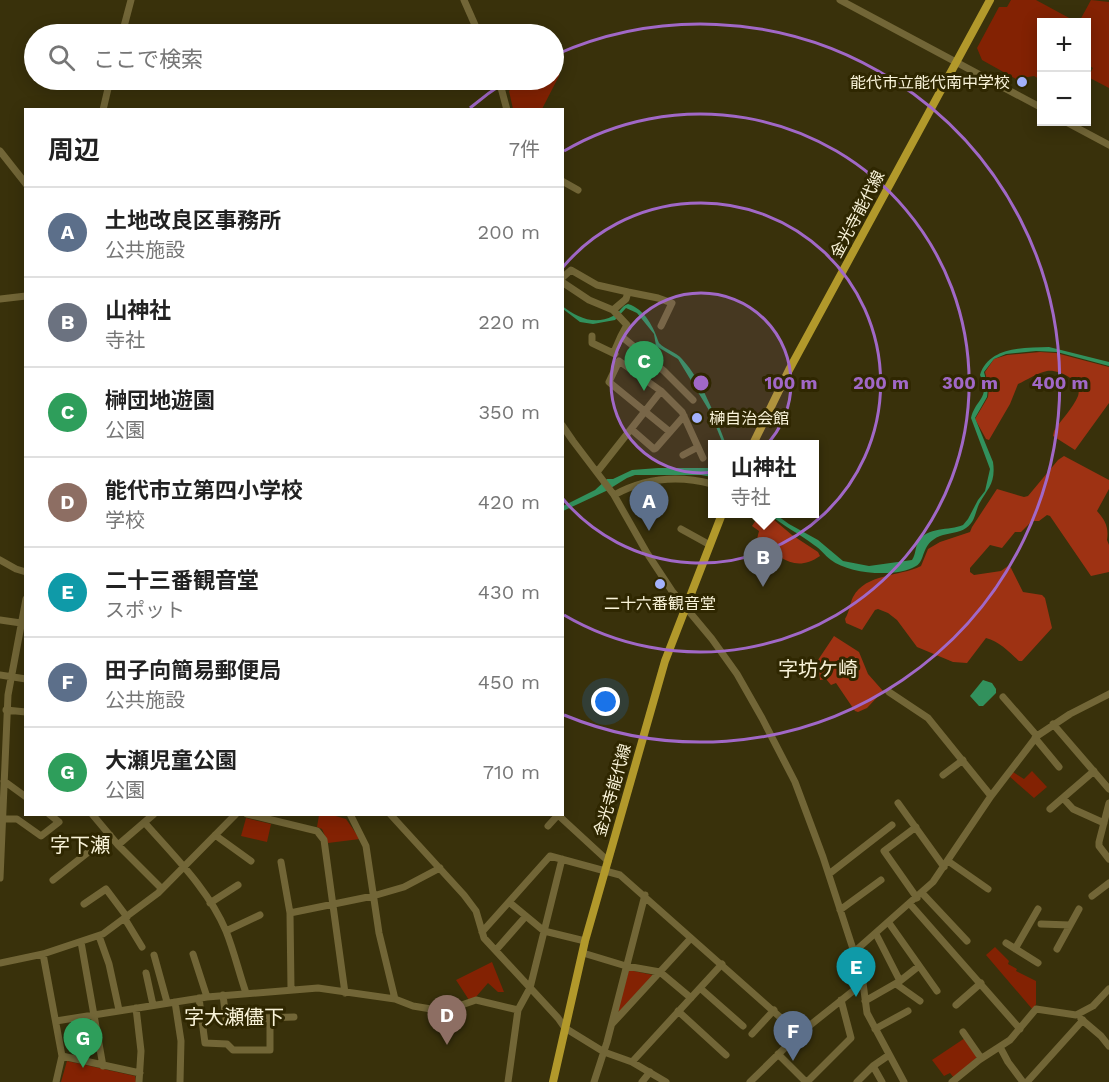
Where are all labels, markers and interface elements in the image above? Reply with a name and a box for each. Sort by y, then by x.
map controls [1037,18,1091,126]
button: + [1037,18,1091,72]
search box [24,24,564,90]
icon: search [45,41,78,74]
text: ここで検索 [93,47,203,72]
button: − [1037,72,1091,126]
place label: 能代市立能代南中学校 [850,73,1010,92]
marker: 能代市立能代南中学校 [1015,75,1029,89]
text: 周辺 [48,135,100,165]
text: 7件 [509,137,540,161]
street label: 金光寺能代線 [827,167,888,261]
text: 土地改良区事務所 [105,208,281,233]
text: A [61,220,74,244]
text: 200 m [478,220,540,244]
text: 公共施設 [105,238,185,262]
text: 山神社 [105,298,171,323]
text: B [61,310,74,334]
text: 220 m [478,310,540,334]
text: 寺社 [105,328,145,352]
pin: C [624,342,664,391]
text: 100 m [764,372,818,393]
text: 200 m [853,372,909,393]
text: 300 m [942,372,998,393]
text: 400 m [1032,372,1088,393]
centre of rings [691,373,711,393]
text: 榊団地遊園 [105,388,215,413]
text: C [61,400,74,424]
text: 350 m [478,400,540,424]
place label: 榊自治会館 [709,409,789,428]
marker: 榊自治会館 [690,411,704,425]
text: 公園 [105,418,145,442]
popup [708,440,819,518]
text: 山神社 [730,455,797,480]
text: 能代市立第四小学校 [105,478,303,503]
pin: A [630,482,668,531]
text: 寺社 [730,485,770,509]
text: D [60,490,75,514]
text: 420 m [478,490,540,514]
text: 学校 [105,508,145,532]
pin: B [744,538,783,587]
text: 二十三番観音堂 [105,568,259,593]
marker: 二十六番観音堂 [653,577,667,591]
text: E [61,580,74,604]
text: 430 m [478,580,540,604]
place label: 二十六番観音堂 [604,594,716,613]
text: スポット [105,598,185,622]
district label: 字坊ケ崎 [778,657,858,681]
text: 田子向簡易郵便局 [105,658,281,683]
text: F [61,670,74,694]
text: 450 m [478,670,540,694]
your location [591,687,620,716]
text: 公共施設 [105,688,185,712]
street label: 金光寺能代線 [590,741,635,839]
text: 大瀬児童公園 [105,748,237,773]
text: G [60,760,75,784]
text: 710 m [483,760,540,784]
text: 公園 [105,778,145,802]
district label: 字下瀬 [50,833,110,857]
pin: E [836,948,876,997]
pin: D [428,996,466,1045]
district label: 字大瀬儘下 [184,1005,284,1029]
pin: F [774,1012,812,1061]
pin: G [64,1018,103,1068]

